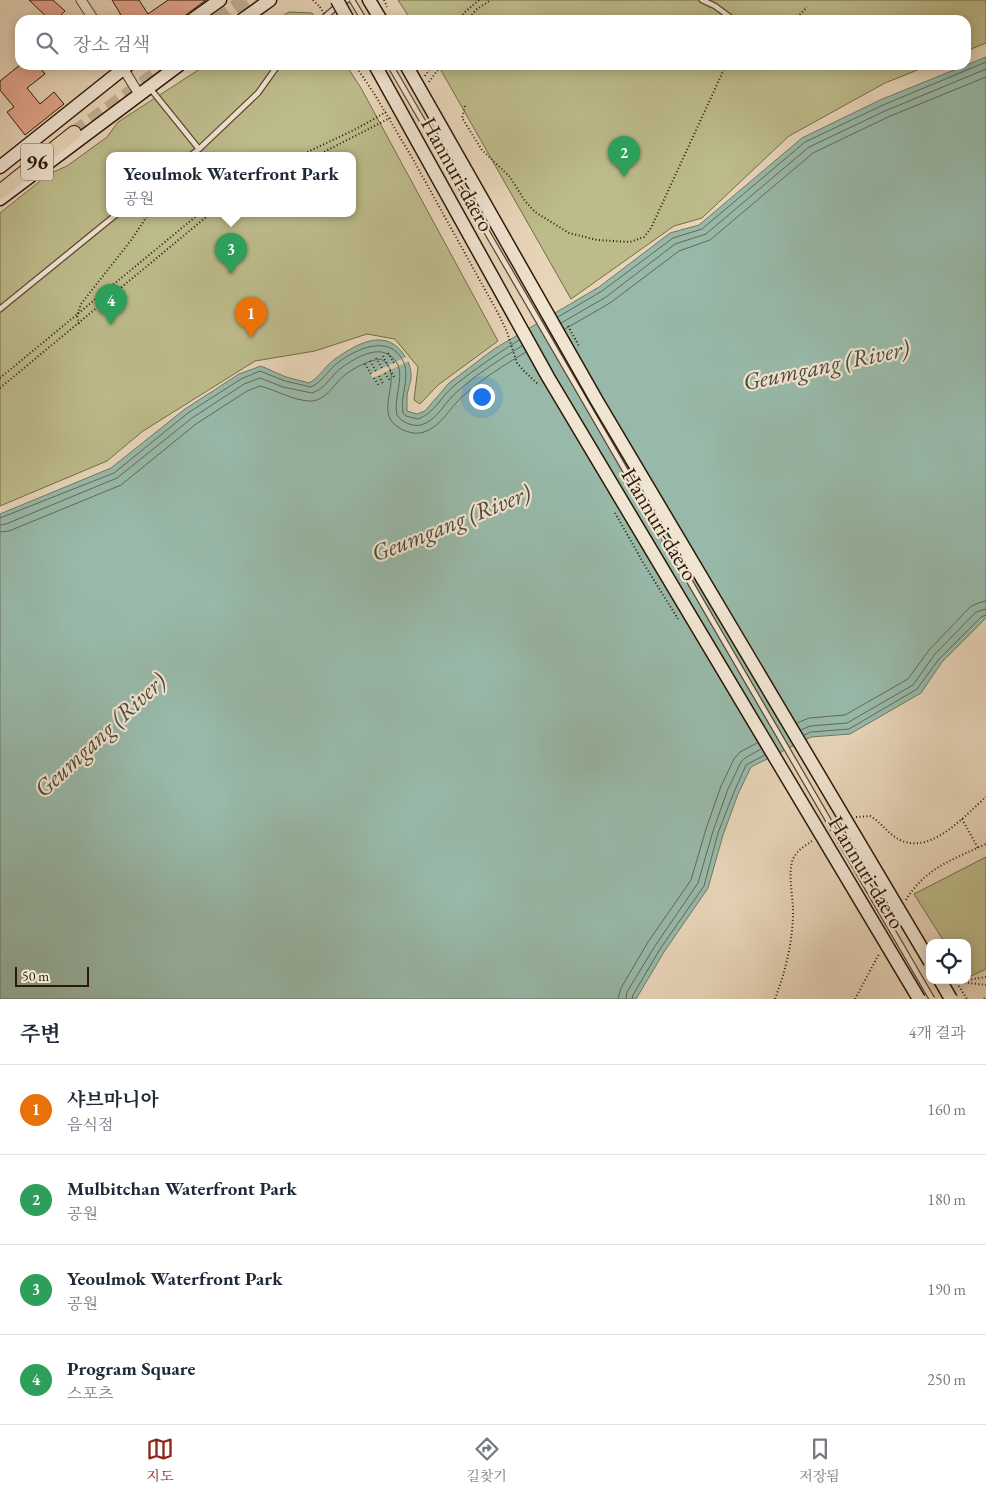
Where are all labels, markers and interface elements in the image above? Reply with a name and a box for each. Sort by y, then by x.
search box [15,15,971,70]
icon: search [33,29,61,57]
text: 장소 검색 [73,32,150,57]
street label: Hannuri-daero [414,112,501,237]
pin: 2 [608,136,640,177]
road number: 96 [21,144,53,180]
popup [106,152,356,217]
text: Yeoulmok Waterfront Park [123,161,339,186]
text: 공원 [123,188,154,209]
pin: 3 [215,233,247,274]
pin: 4 [95,284,127,325]
pin: 1 [235,297,267,338]
water label: Geumgang (River) [740,332,912,397]
your location [469,384,495,410]
street label: Hannuri-daero [614,462,705,586]
water label: Geumgang (River) [367,476,536,569]
water label: Geumgang (River) [27,665,172,804]
street label: Hannuri-daero [821,810,912,934]
map controls [926,939,971,984]
button: locate [926,939,971,984]
scale bar [15,964,89,987]
text: 50 m [22,967,49,985]
text: 주변 [20,1020,61,1047]
text: 4개 결과 [909,1022,966,1043]
text: 샤브마니아 [67,1087,159,1112]
text: 1 [32,1099,40,1120]
text: 160 m [927,1099,966,1120]
text: 음식점 [67,1114,113,1135]
text: Mulbitchan Waterfront Park [67,1176,297,1201]
text: 2 [32,1189,40,1210]
text: 180 m [927,1189,966,1210]
text: 공원 [67,1203,98,1224]
text: Yeoulmok Waterfront Park [67,1266,283,1291]
text: 3 [32,1279,40,1300]
text: 190 m [927,1279,966,1300]
text: 공원 [67,1293,98,1314]
text: Program Square [67,1356,195,1381]
text: 4 [32,1369,40,1390]
text: 250 m [927,1369,966,1390]
text: 스포츠 [67,1383,113,1404]
tab: 지도 [146,1435,174,1485]
tab: 길찾기 [466,1435,507,1485]
tab: 저장됨 [799,1435,840,1485]

